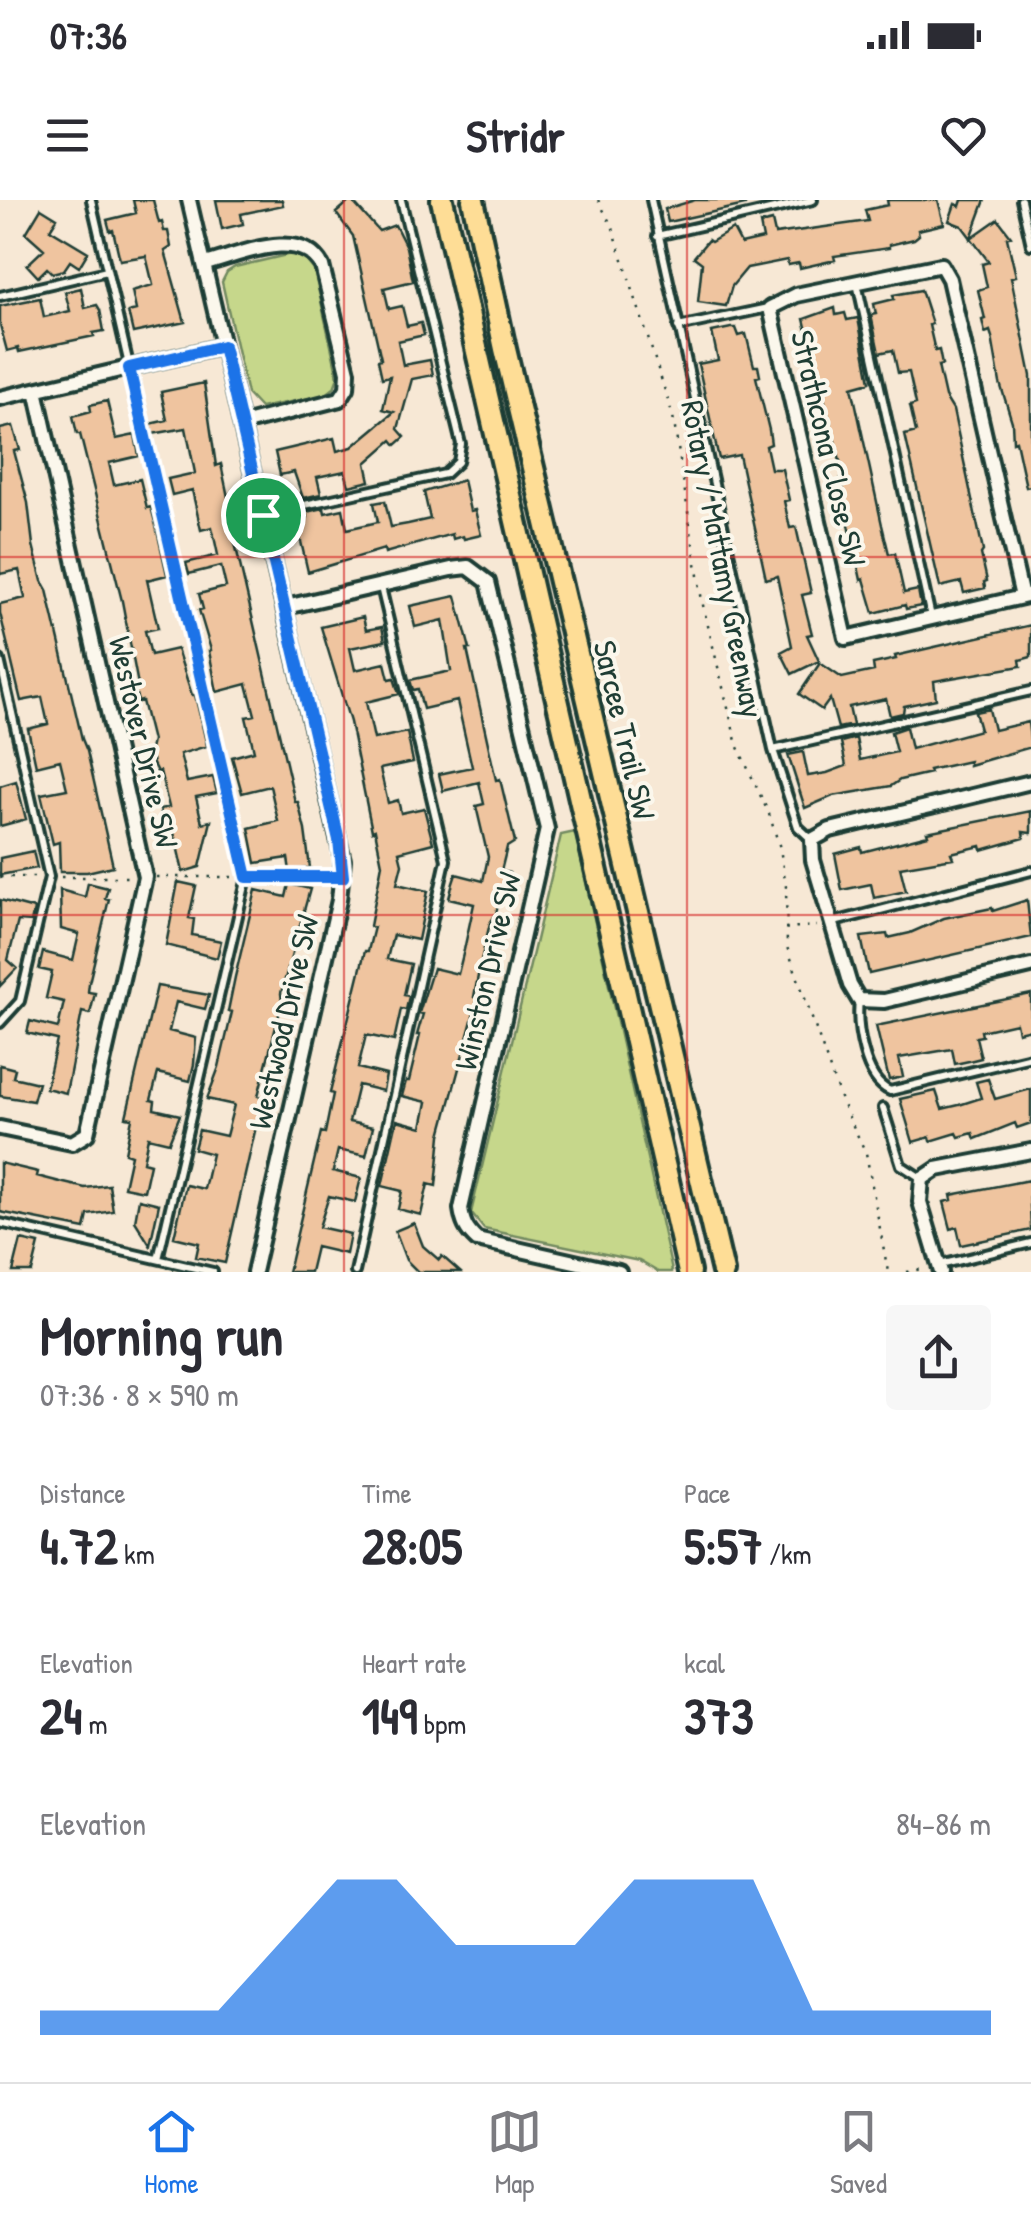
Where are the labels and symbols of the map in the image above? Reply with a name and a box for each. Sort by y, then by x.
street label: Strathcona Close SW [781,326,877,570]
street label: Rotary / Mattamy Greenway [671,397,775,721]
pin [221,473,306,558]
street label: Westover Drive SW [99,632,189,852]
street label: Sarcee Trail SW [584,636,666,824]
street label: Winston Drive SW [443,868,531,1074]
street label: Westwood Drive SW [238,911,329,1133]

